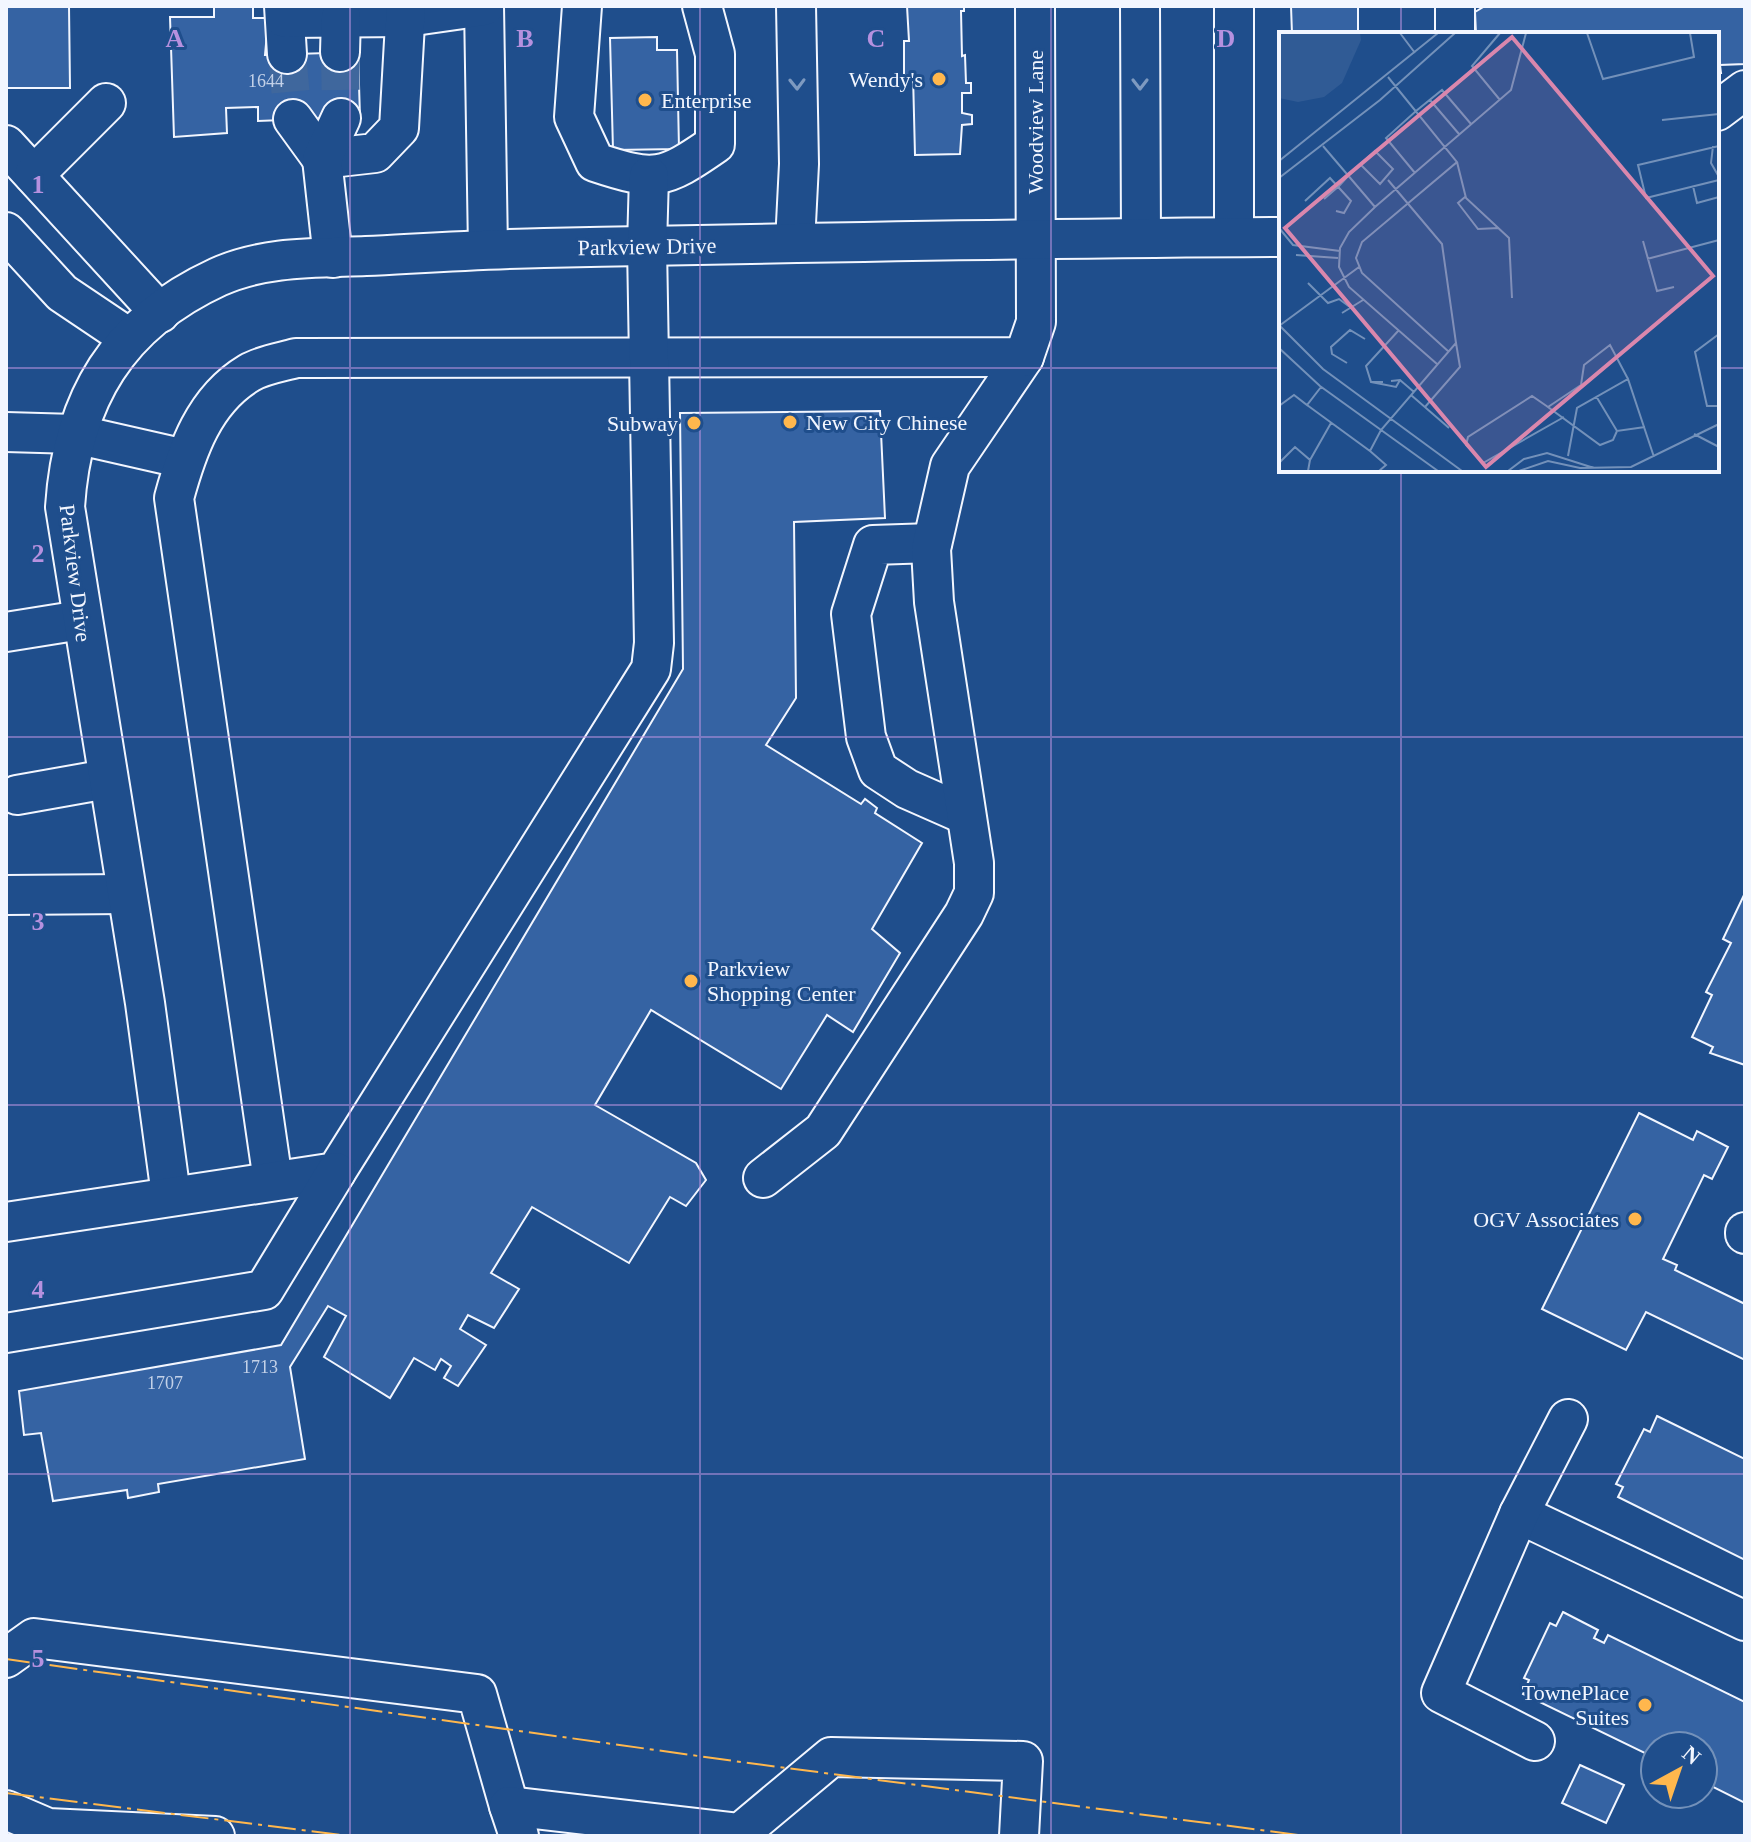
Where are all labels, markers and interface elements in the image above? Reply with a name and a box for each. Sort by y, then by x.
text: A [166,24,185,53]
text: B [516,24,534,53]
text: C [867,24,885,53]
text: D [1217,24,1235,53]
inset map [1279,32,1719,472]
street label: Woodview Lane [1023,50,1048,194]
place label: Wendy's [849,67,923,92]
marker: Wendy's [930,70,948,88]
house number: 1644 [248,71,284,91]
one-way arrow [789,78,806,91]
one-way arrow [1132,78,1149,91]
place label: Enterprise [661,88,751,113]
marker: Enterprise [636,91,654,109]
text: 1 [32,170,45,199]
street label: Parkview Drive [577,233,717,260]
place label: New City Chinese [806,410,967,435]
place label: Subway [607,411,678,436]
marker: New City Chinese [781,413,799,431]
marker: Subway [685,414,703,432]
street label: Parkview Drive [55,503,96,643]
text: 2 [32,539,45,568]
text: 3 [32,907,45,936]
place label: Parkview Shopping Center [707,956,856,1006]
marker: Parkview Shopping Center [682,972,700,990]
place label: OGV Associates [1473,1207,1619,1232]
marker: OGV Associates [1626,1210,1644,1228]
text: 4 [32,1275,45,1304]
house number: 1713 [242,1357,278,1377]
house number: 1707 [147,1373,183,1393]
text: 5 [32,1644,45,1673]
place label: TownePlace Suites [1522,1680,1629,1730]
marker: TownePlace Suites [1636,1696,1654,1714]
north arrow [1639,1730,1719,1810]
text: N [1677,1740,1706,1770]

